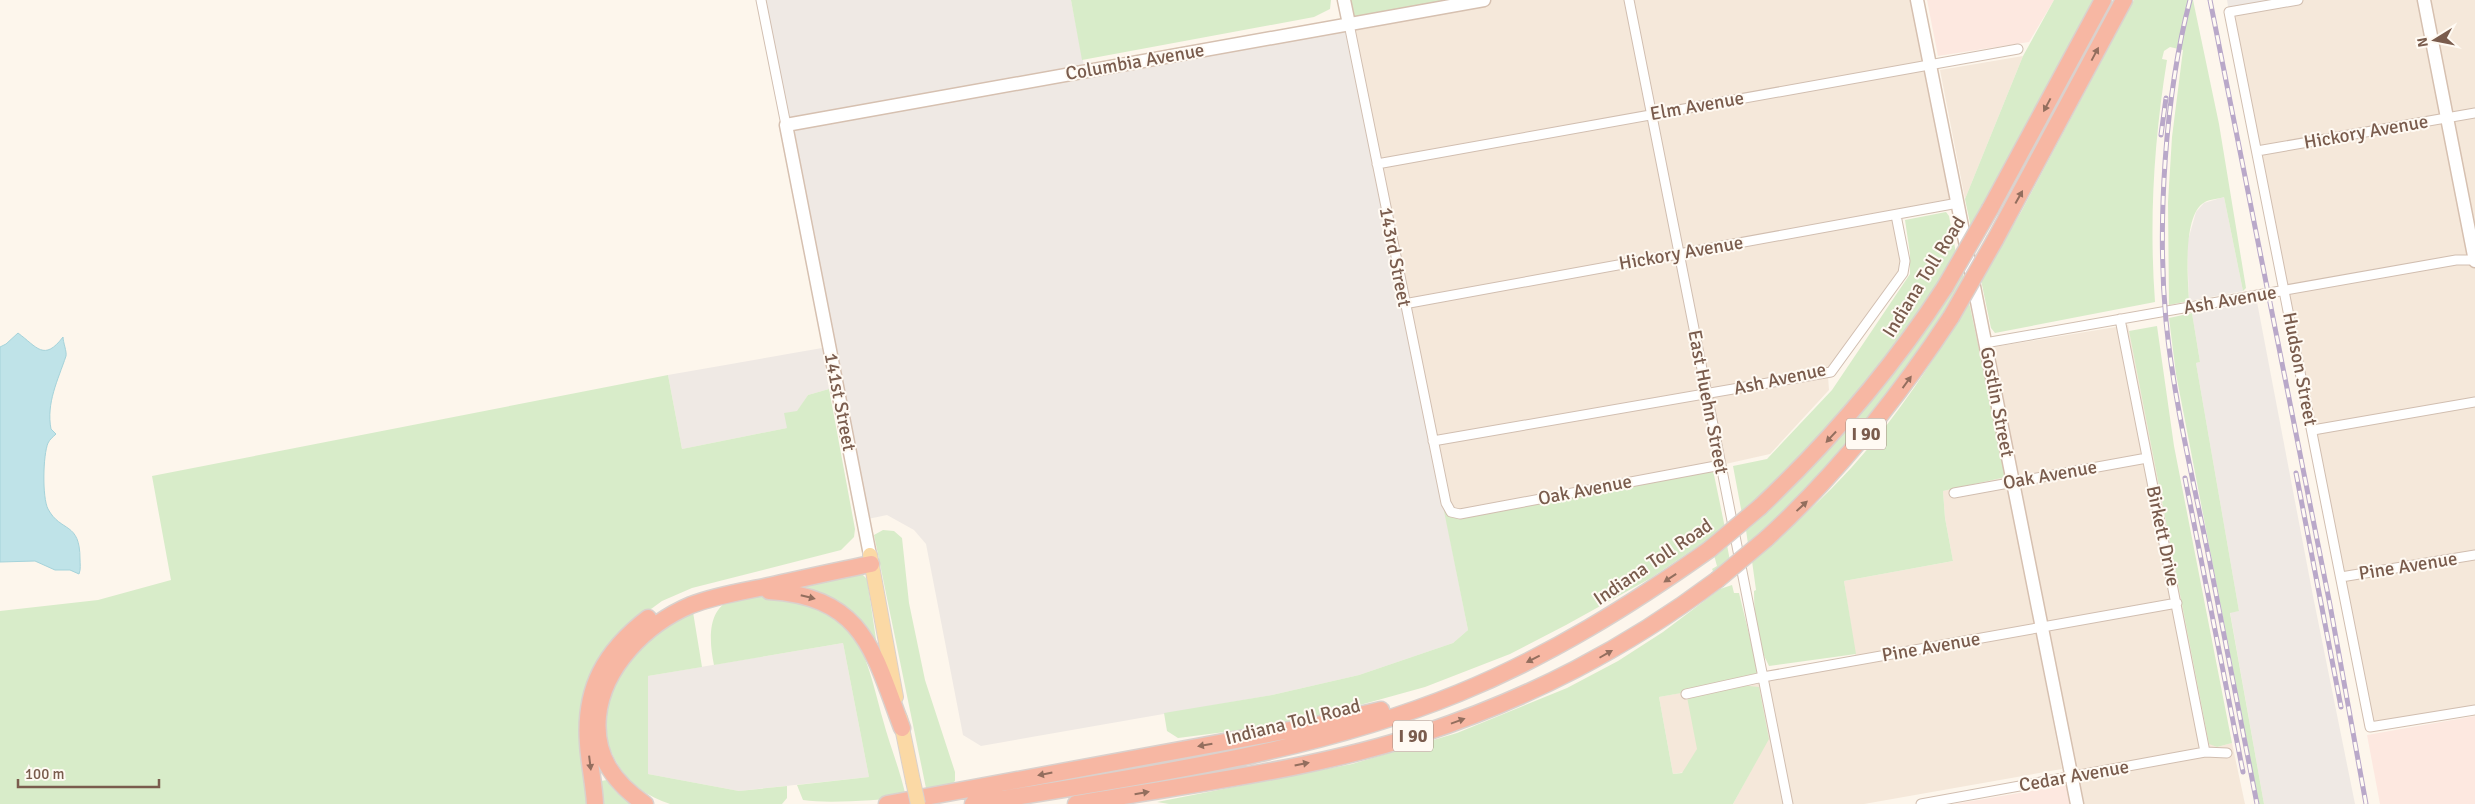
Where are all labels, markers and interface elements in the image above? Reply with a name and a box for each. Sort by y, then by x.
north arrow [2410,15,2460,65]
text: N [2413,36,2432,48]
street label: Columbia Avenue [1064,38,1206,86]
one-way arrow [2091,46,2099,61]
street label: Elm Avenue [1648,86,1746,126]
one-way arrow [2043,97,2051,112]
street label: Hickory Avenue [2302,109,2430,155]
one-way arrow [2015,190,2023,205]
street label: 143rd Street [1374,205,1417,309]
street label: Indiana Toll Road [1877,212,1971,342]
street label: Hickory Avenue [1617,230,1745,276]
street label: Ash Avenue [2182,280,2278,320]
street label: Hudson Street [2277,310,2323,428]
street label: East Huehn Street [1682,328,1734,477]
street label: Gostlin Street [1975,345,2020,459]
street label: 141st Street [819,351,861,453]
street label: Ash Avenue [1732,358,1828,400]
one-way arrow [1902,375,1912,389]
road number: I 90 [1846,418,1886,449]
one-way arrow [1825,430,1837,442]
street label: Oak Avenue [2001,455,2099,495]
street label: Oak Avenue [1536,469,1634,511]
street label: Birkett Drive [2141,483,2185,589]
one-way arrow [1795,500,1807,512]
street label: Indiana Toll Road [1589,513,1717,611]
street label: Pine Avenue [2357,546,2459,586]
one-way arrow [1663,573,1677,582]
one-way arrow [800,593,815,601]
street label: Pine Avenue [1880,627,1982,667]
one-way arrow [1599,650,1613,658]
one-way arrow [1525,655,1540,663]
street label: Indiana Toll Road [1223,694,1363,750]
one-way arrow [1451,717,1466,725]
road number: I 90 [1393,720,1433,751]
one-way arrow [1197,741,1213,749]
one-way arrow [586,755,594,771]
street label: Cedar Avenue [2017,755,2131,797]
scale bar [18,756,159,788]
one-way arrow [1294,759,1310,767]
text: 100 m [25,765,65,783]
one-way arrow [1038,770,1053,778]
one-way arrow [1134,788,1150,796]

